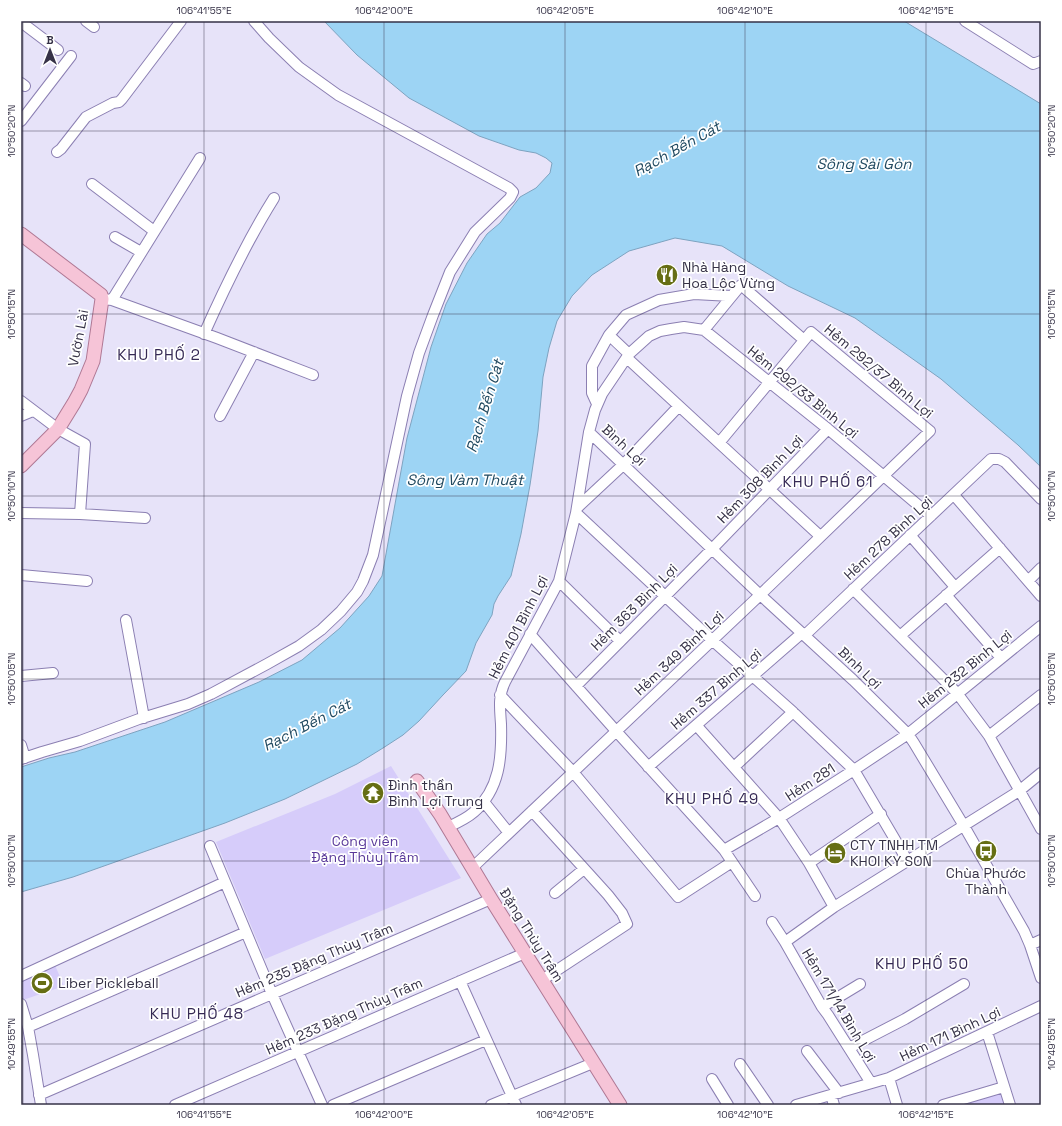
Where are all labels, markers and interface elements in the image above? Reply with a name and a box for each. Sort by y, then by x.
text: 106°41'55"E [176,4,232,17]
text: 106°42'00"E [355,4,413,17]
text: 106°42'05"E [536,4,594,17]
text: 106°42'10"E [717,4,773,17]
text: 106°42'15"E [898,4,954,17]
north arrow [30,30,70,70]
text: B [46,33,54,47]
text: 10°50'20"N [5,105,18,157]
text: 10°50'20"N [1045,105,1058,157]
water label: Rạch Bến Cát [630,116,725,180]
water label: Sông Sài Gòn [817,154,912,173]
place label: Nhà Hàng Hoa Lộc Vừng [682,258,775,292]
restaurant icon: Nhà Hàng Hoa Lộc Vừng [654,262,680,288]
text: 10°50'15"N [5,289,18,339]
text: 10°50'15"N [1045,289,1058,339]
street label: Vườn Lài [64,308,92,368]
street label: Hẻm 292/37 Bình Lợi [821,320,937,422]
street label: Hẻm 292/33 Bình Lợi [744,342,862,442]
district label: KHU PHỐ 2 [117,344,201,364]
water label: Rạch Bến Cát [461,355,508,455]
street label: Bình Lợi [598,420,650,470]
street label: Hẻm 308 Bình Lợi [713,431,807,527]
water label: Sông Vàm Thuật [407,470,526,489]
text: 10°50'10"N [5,471,18,521]
district label: KHU PHỐ 61 [782,471,874,491]
text: 10°50'10"N [1045,471,1058,521]
street label: Hẻm 278 Bình Lợi [840,492,936,584]
street label: Hẻm 363 Bình Lợi [587,560,681,654]
street label: Hẻm 401 Bình Lợi [484,572,552,682]
street label: Hẻm 349 Bình Lợi [631,607,727,699]
street label: Hẻm 232 Bình Lợi [915,626,1015,712]
street label: Bình Lợi [835,643,885,693]
street label: Hẻm 337 Bình Lợi [667,645,765,733]
text: 10°50'05"N [5,653,18,705]
text: 10°50'05"N [1045,653,1058,705]
water label: Rạch Bến Cát [259,693,356,755]
street label: Hẻm 281 [782,759,838,805]
place label: Đình thần Bình Lợi Trung [388,776,483,810]
temple icon: Đình thần Bình Lợi Trung [360,780,386,806]
district label: KHU PHỐ 49 [665,788,759,808]
park label: Công viên Đặng Thùy Trâm [311,832,419,866]
text: 10°50'00"N [5,834,18,888]
text: 10°50'00"N [1045,834,1058,888]
place label: CTY TNHH TM KHOI KY SON [850,836,938,870]
bus stop icon: Chùa Phước Thành [973,838,999,864]
hotel icon: CTY TNHH TM KHOI KY SON [822,840,848,866]
place label: Chùa Phước Thành [946,864,1026,898]
street label: Đặng Thùy Trâm [496,885,568,985]
street label: Hẻm 235 Đặng Thùy Trâm [232,919,396,1001]
street label: Hẻm 171/14 Bình Lợi [798,945,880,1065]
district label: KHU PHỐ 50 [875,953,969,973]
sports icon: Liber Pickleball [29,970,55,996]
street label: Hẻm 233 Đặng Thùy Trâm [263,973,425,1059]
place label: Liber Pickleball [58,974,159,992]
district label: KHU PHỐ 48 [150,1003,244,1023]
street label: Hẻm 171 Bình Lợi [897,1003,1003,1065]
text: 10°49'55"N [5,1018,18,1070]
text: 10°49'55"N [1045,1018,1058,1070]
text: 106°41'55"E [176,1108,232,1121]
text: 106°42'00"E [355,1108,413,1121]
text: 106°42'05"E [536,1108,594,1121]
text: 106°42'10"E [717,1108,773,1121]
text: 106°42'15"E [898,1108,954,1121]

